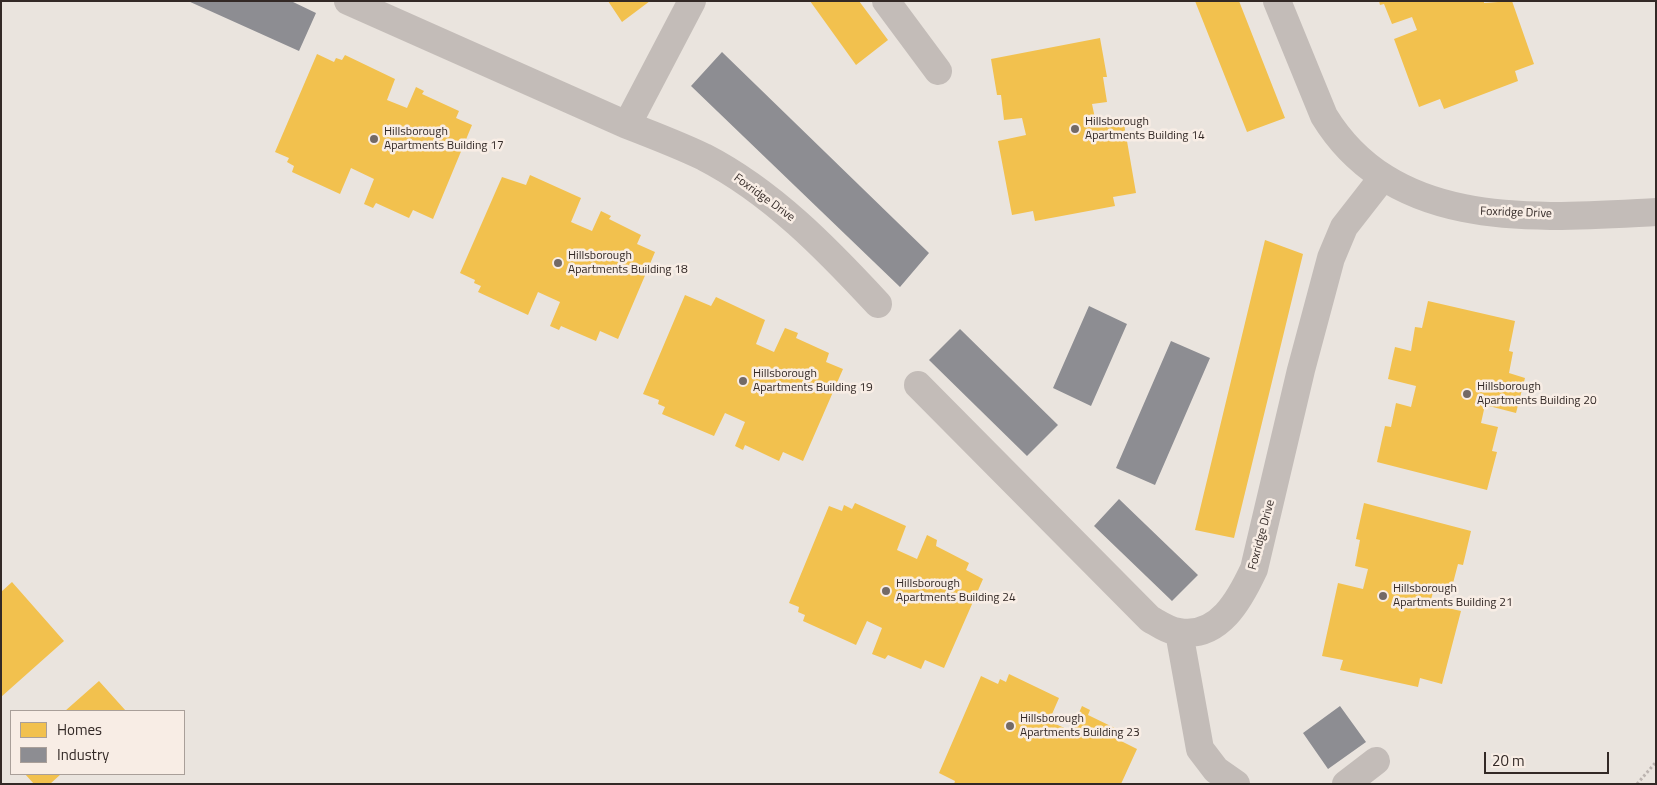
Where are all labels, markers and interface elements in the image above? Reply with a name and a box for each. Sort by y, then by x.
place label: Hillsborough Apartments Building 14 [1085,115,1205,143]
marker: Hillsborough Apartments Building 14 [1069,123,1081,135]
place label: Hillsborough Apartments Building 17 [384,125,504,153]
marker: Hillsborough Apartments Building 17 [368,133,380,145]
street label: Foxridge Drive [731,171,797,225]
street label: Foxridge Drive [1480,205,1552,221]
place label: Hillsborough Apartments Building 18 [568,249,688,277]
marker: Hillsborough Apartments Building 18 [552,257,564,269]
place label: Hillsborough Apartments Building 19 [753,367,873,395]
marker: Hillsborough Apartments Building 19 [737,375,749,387]
place label: Hillsborough Apartments Building 20 [1477,380,1597,408]
marker: Hillsborough Apartments Building 20 [1461,388,1473,400]
street label: Foxridge Drive [1246,498,1278,572]
place label: Hillsborough Apartments Building 24 [896,577,1016,605]
place label: Hillsborough Apartments Building 21 [1393,582,1513,610]
marker: Hillsborough Apartments Building 24 [880,585,892,597]
marker: Hillsborough Apartments Building 21 [1377,590,1389,602]
legend [10,710,185,775]
place label: Hillsborough Apartments Building 23 [1020,712,1140,740]
text: Homes [57,718,102,741]
marker: Hillsborough Apartments Building 23 [1004,720,1016,732]
scale bar [1487,742,1612,774]
text: Industry [57,743,109,766]
text: 20 m [1492,749,1525,772]

